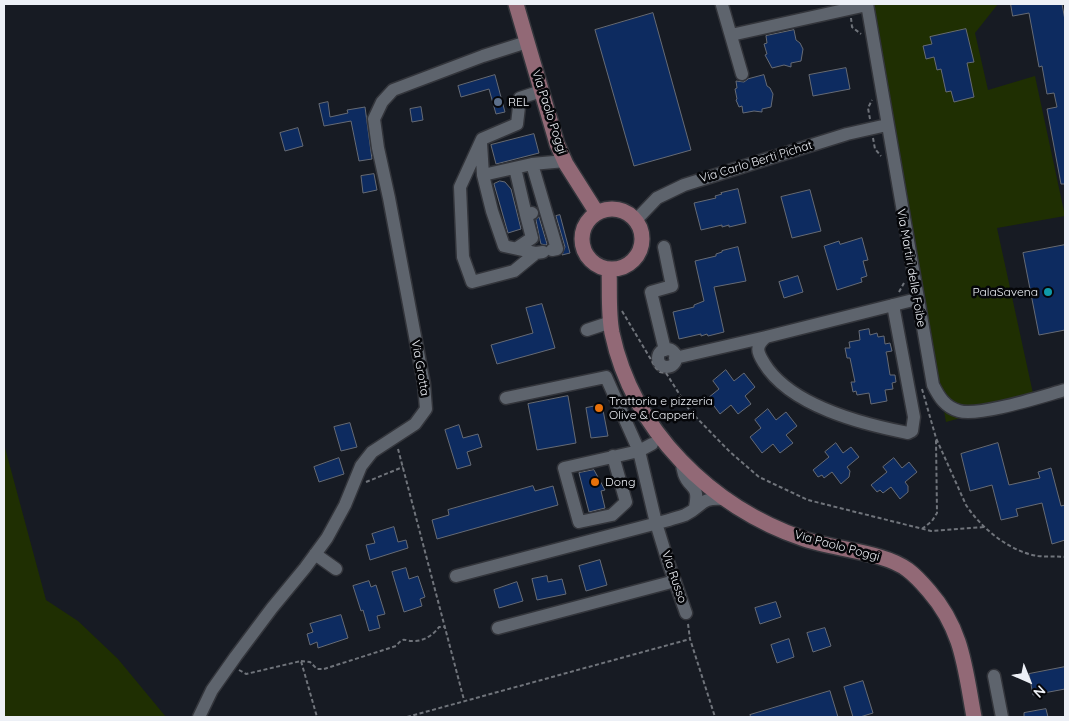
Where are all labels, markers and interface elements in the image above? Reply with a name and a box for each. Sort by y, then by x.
street label: Via Paolo Poggi [529,68,569,156]
place label: REL [508,95,529,109]
marker: REL [492,96,504,108]
street label: Via Carlo Berti Pichat [698,138,814,186]
street label: Via Martiri delle Foibe [893,208,929,328]
place label: PalaSavena [972,285,1038,299]
marker: PalaSavena [1042,286,1054,298]
street label: Via Grotta [408,339,432,397]
place label: Trattoria e pizzeria Olive & Capperi [609,394,713,422]
marker: Trattoria e pizzeria Olive & Capperi [593,402,605,414]
place label: Dong [605,475,635,489]
marker: Dong [589,476,601,488]
street label: Via Paolo Poggi [793,528,881,564]
street label: Via Russo [658,549,690,605]
north arrow [1004,656,1054,706]
text: N [1029,682,1049,702]

